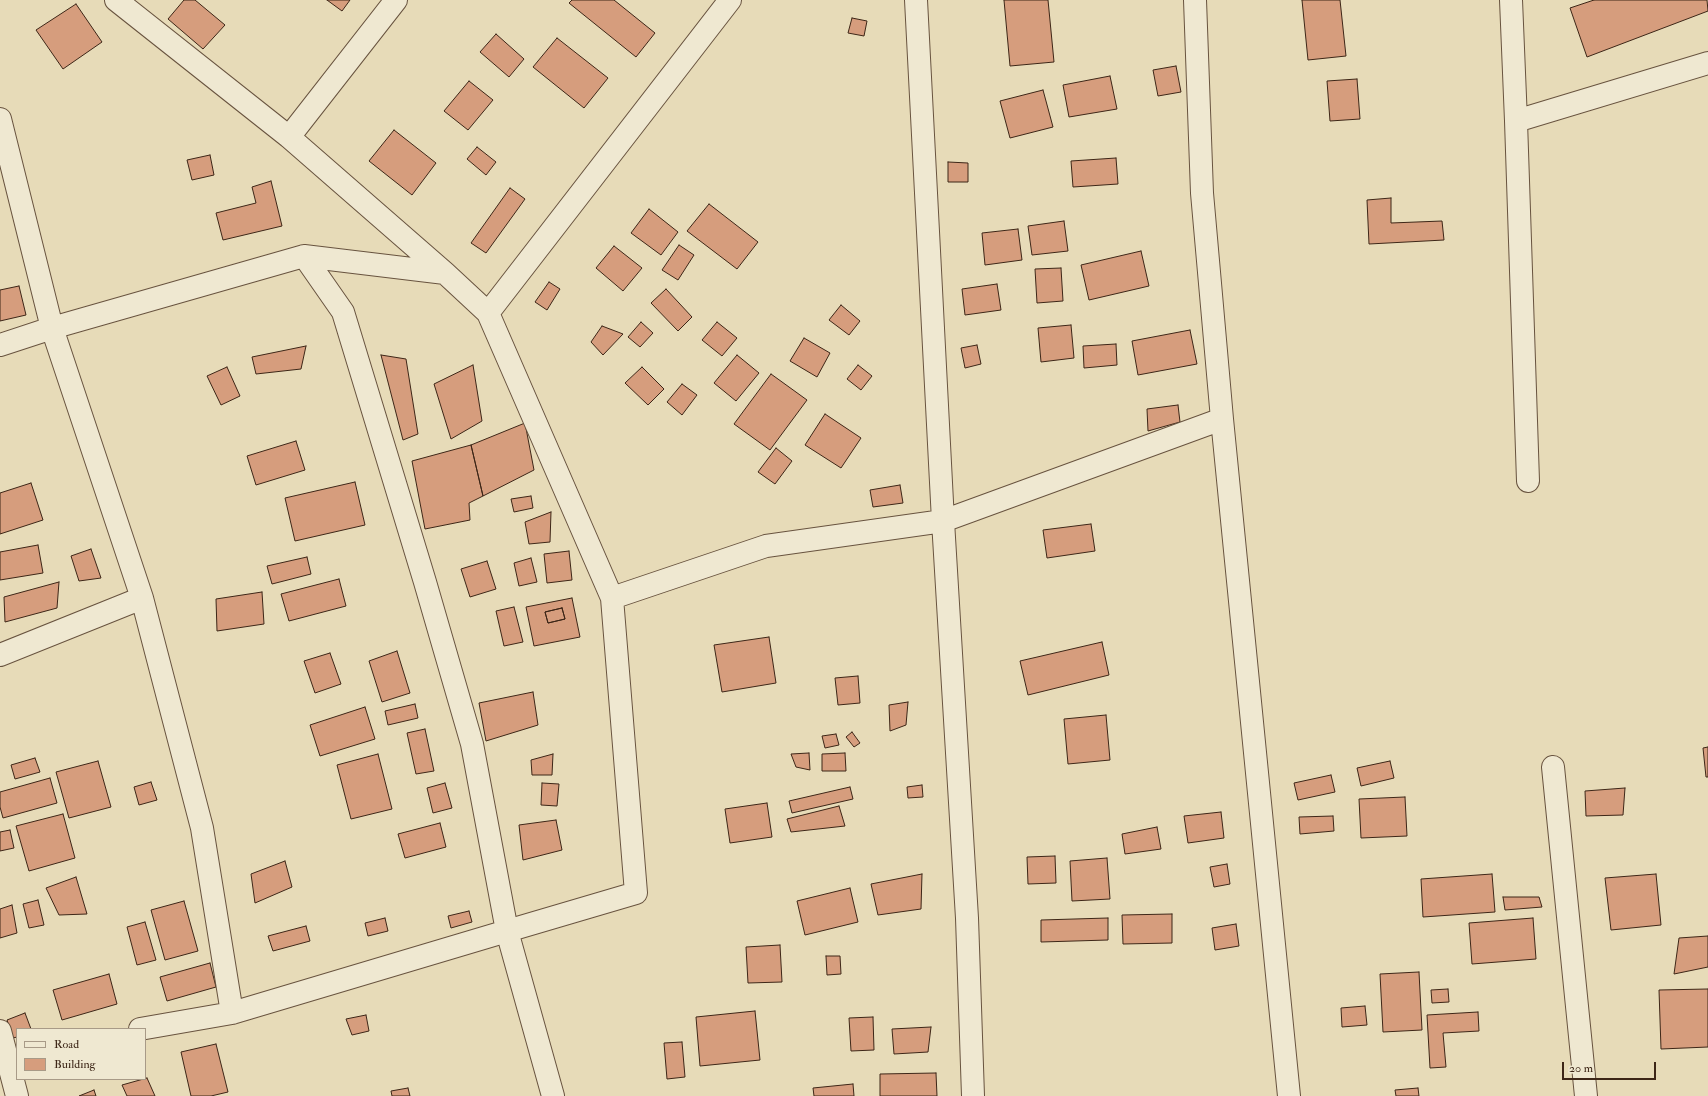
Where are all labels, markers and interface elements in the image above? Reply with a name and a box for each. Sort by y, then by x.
legend [16,1028,146,1080]
text: Road [54,1037,79,1052]
scale bar [1564,1054,1658,1080]
text: Building [54,1057,95,1072]
text: 20 m [1569,1061,1593,1076]

